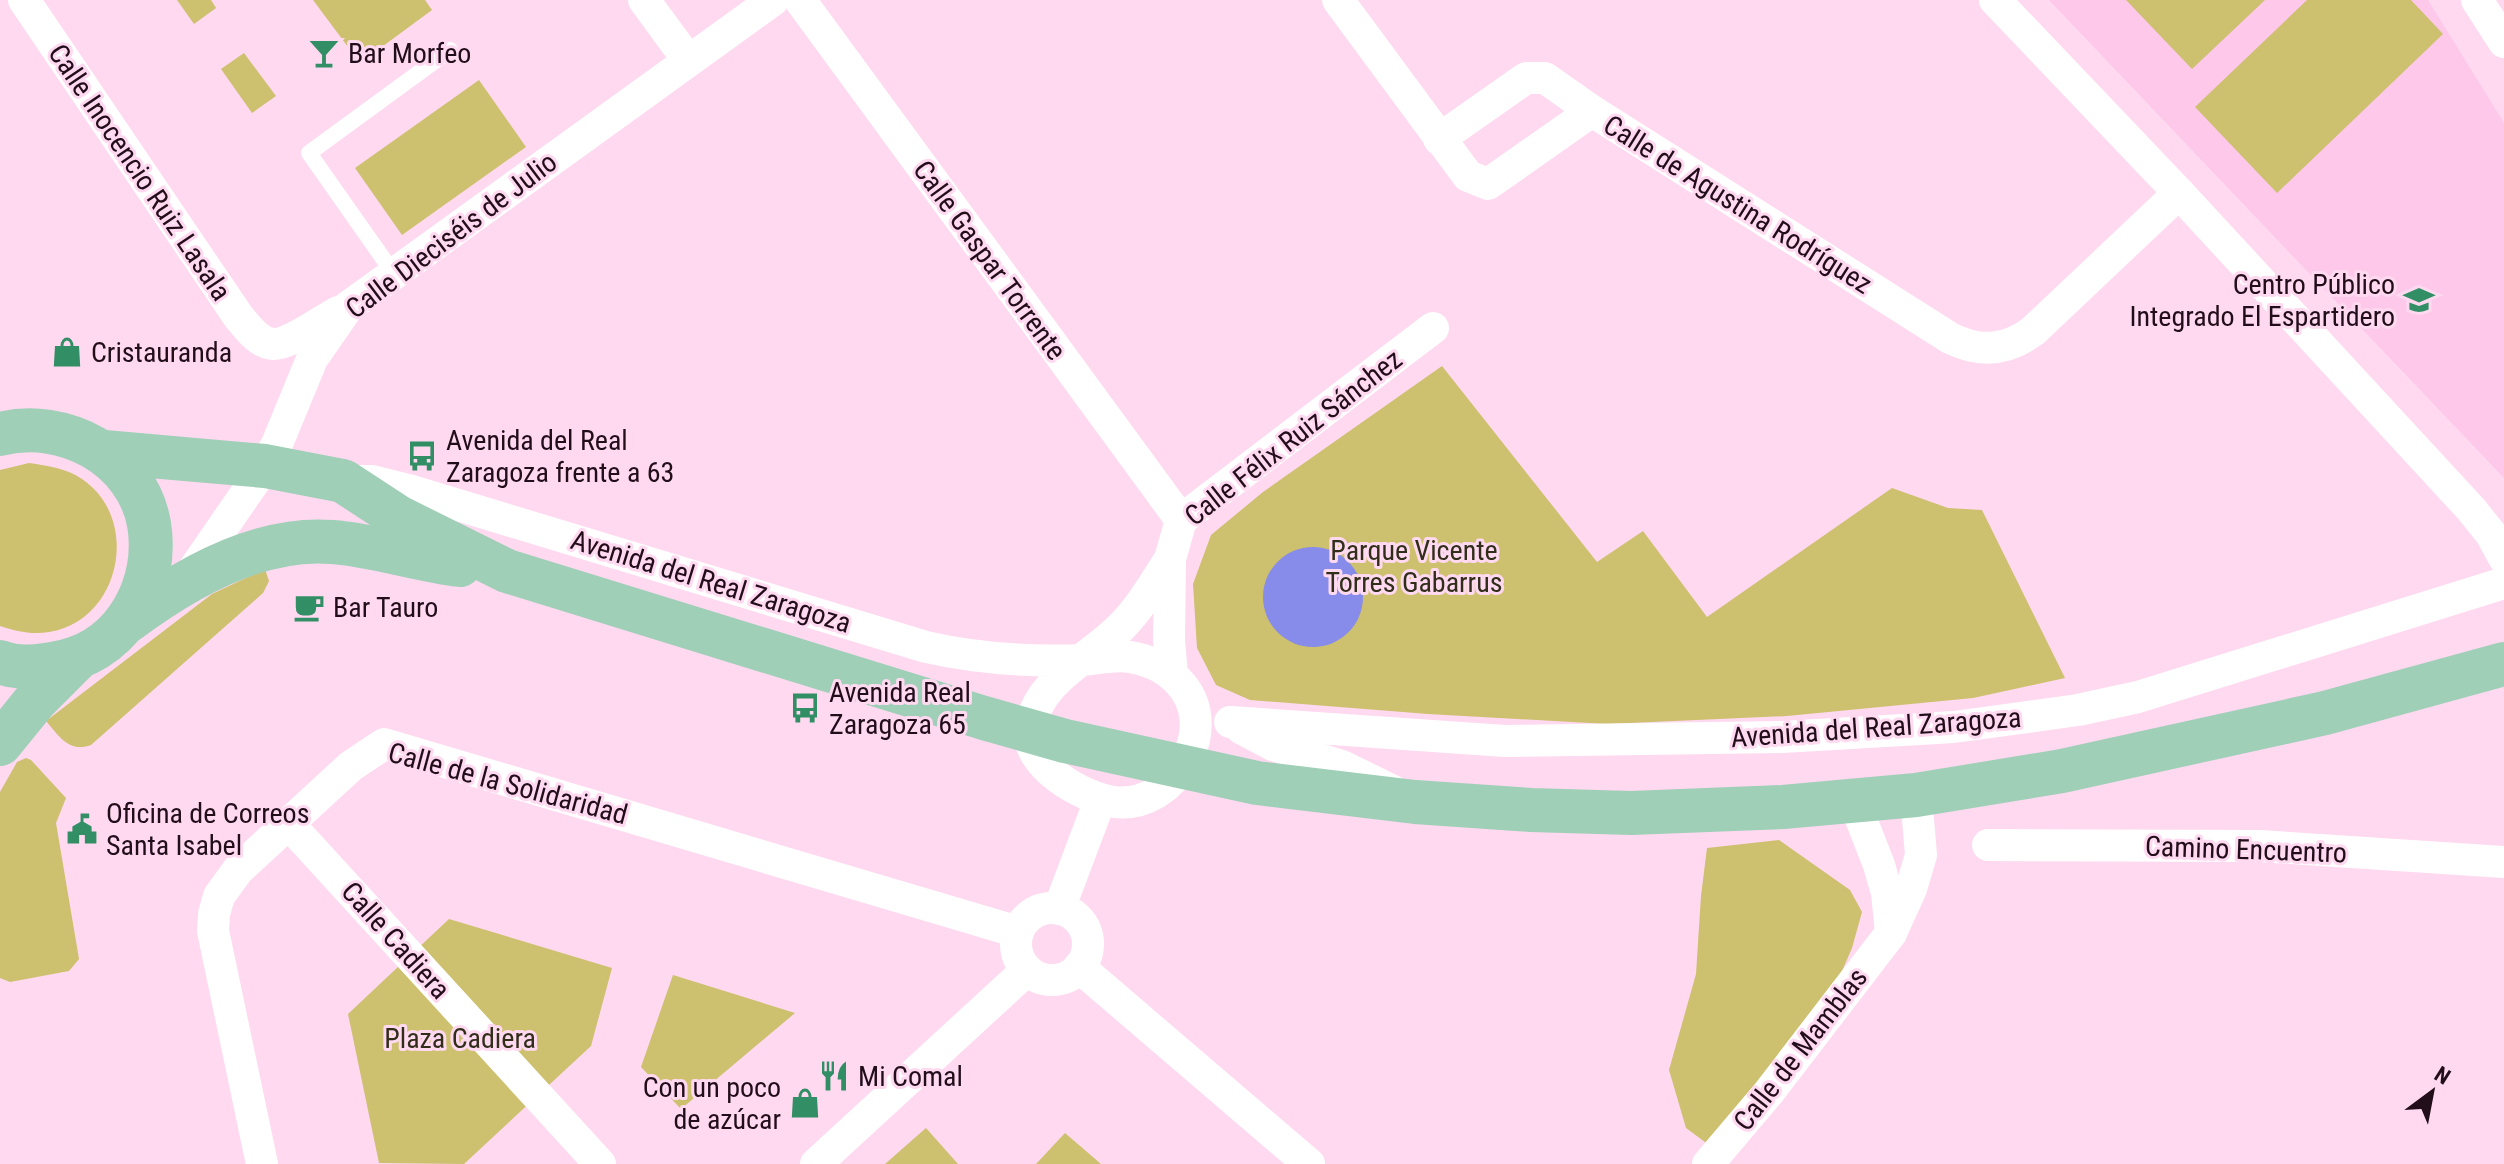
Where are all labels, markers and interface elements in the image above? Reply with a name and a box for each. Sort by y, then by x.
bar icon: Bar Morfeo [307,36,341,70]
place label: Bar Morfeo [348,37,471,70]
street label: Calle Inocencio Ruiz Lasala [41,38,238,307]
street label: Calle de Agustina Rodríguez [1597,108,1878,301]
street label: Calle Dieciséis de Julio [339,145,563,325]
street label: Calle Gaspar Torrente [906,154,1073,366]
place label: Centro Público Integrado El Espartidero [2130,268,2395,333]
school or university icon: Centro Público Integrado El Espartidero [2402,283,2436,317]
shop icon: Cristauranda [50,335,84,369]
place label: Cristauranda [91,336,232,369]
street label: Calle Félix Ruiz Sánchez [1178,342,1408,532]
place label: Avenida del Real Zaragoza frente a 63 [446,424,674,489]
bus stop icon: Avenida del Real Zaragoza frente a 63 [405,439,439,473]
street label: Avenida del Real Zaragoza [567,523,855,640]
park label: Parque Vicente Torres Gabarrus [1326,534,1502,599]
cafe icon: Bar Tauro [292,590,326,624]
place label: Bar Tauro [333,591,438,624]
place label: Avenida Real Zaragoza 65 [829,676,971,741]
bus stop icon: Avenida Real Zaragoza 65 [788,691,822,725]
street label: Avenida del Real Zaragoza [1730,701,2022,754]
street label: Calle de la Solidaridad [385,736,631,831]
place label: Oficina de Correos Santa Isabel [106,797,309,862]
public building icon: Oficina de Correos Santa Isabel [65,812,99,846]
street label: Camino Encuentro [2144,829,2348,870]
street label: Calle Cadiera [335,875,457,1006]
street label: Calle de Mamblas [1727,961,1874,1137]
park label: Plaza Cadiera [384,1022,536,1055]
north arrow [2392,1052,2472,1132]
restaurant icon: Mi Comal [817,1059,851,1093]
place label: Mi Comal [858,1060,963,1093]
text: N [2430,1061,2455,1090]
place label: Con un poco de azúcar [643,1071,781,1136]
shop icon: Con un poco de azúcar [788,1086,822,1120]

